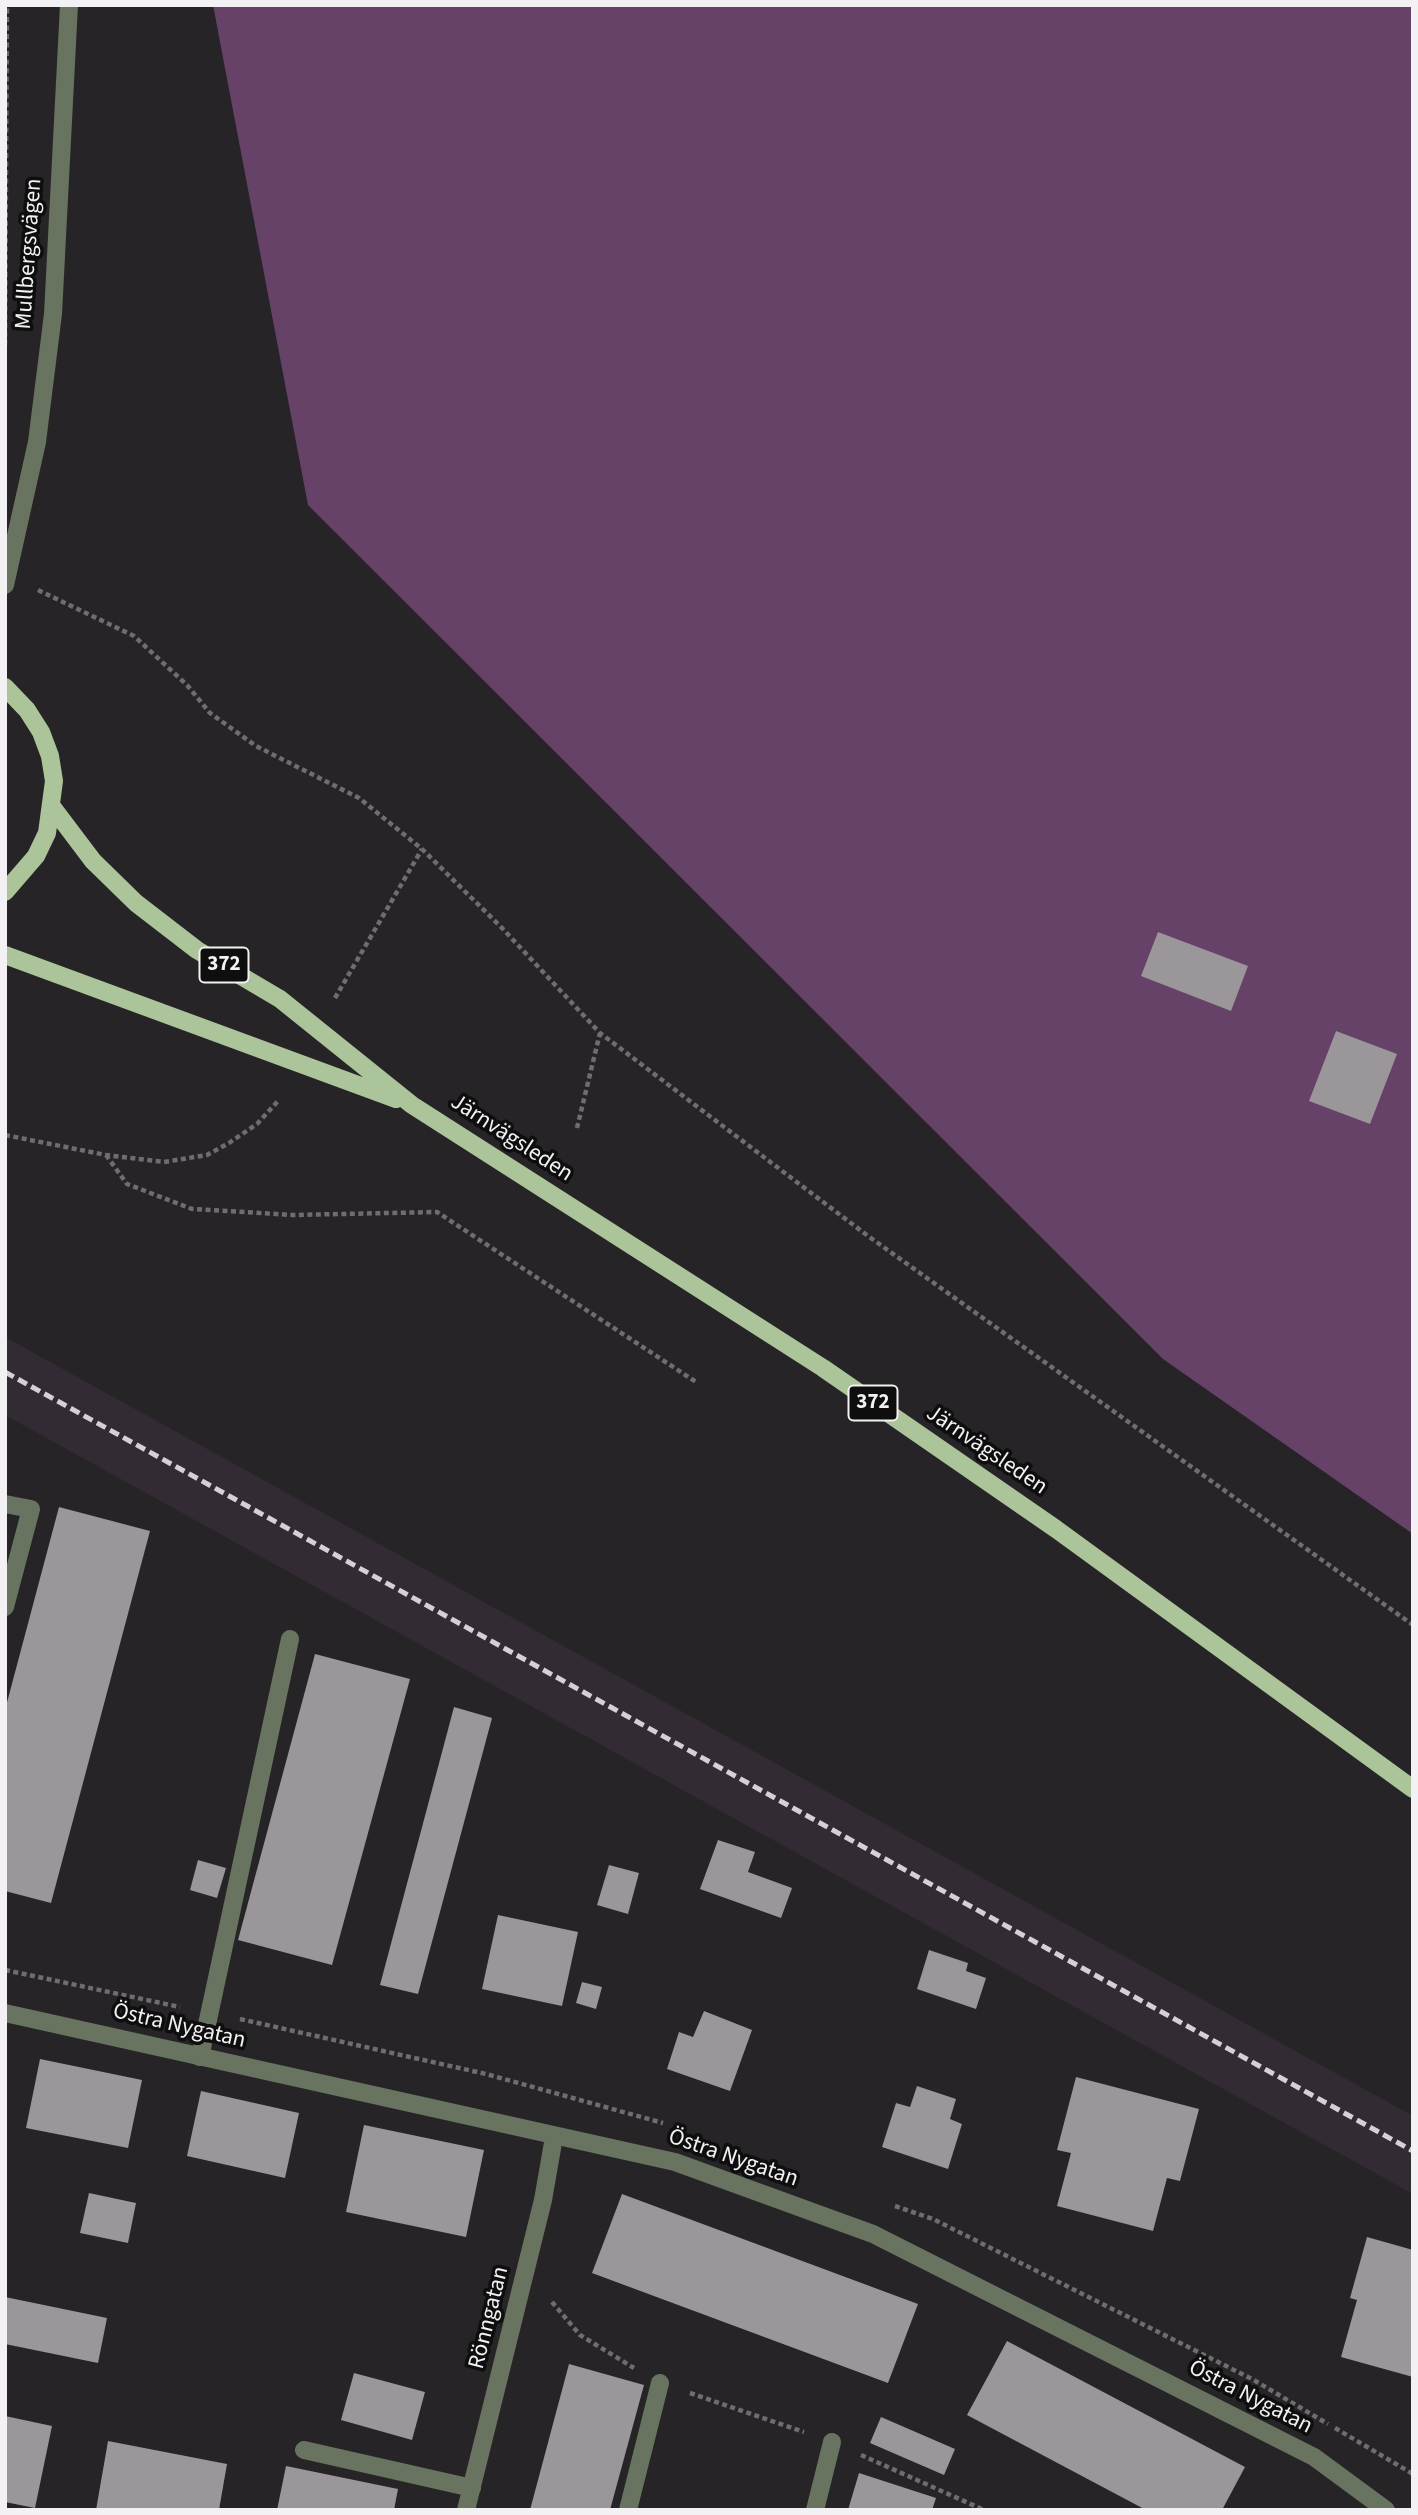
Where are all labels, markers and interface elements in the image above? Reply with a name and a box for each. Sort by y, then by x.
street label: Mullbergsvägen [11,178,49,330]
road number: 372 [200,948,248,982]
street label: Järnvägsleden [445,1089,577,1189]
road number: 372 [848,1386,898,1420]
street label: Järnvägsleden [920,1400,1052,1502]
street label: Östra Nygatan [110,1998,248,2056]
street label: Östra Nygatan [664,2124,802,2194]
street label: Rönngatan [464,2264,516,2372]
street label: Östra Nygatan [1183,2355,1317,2441]

